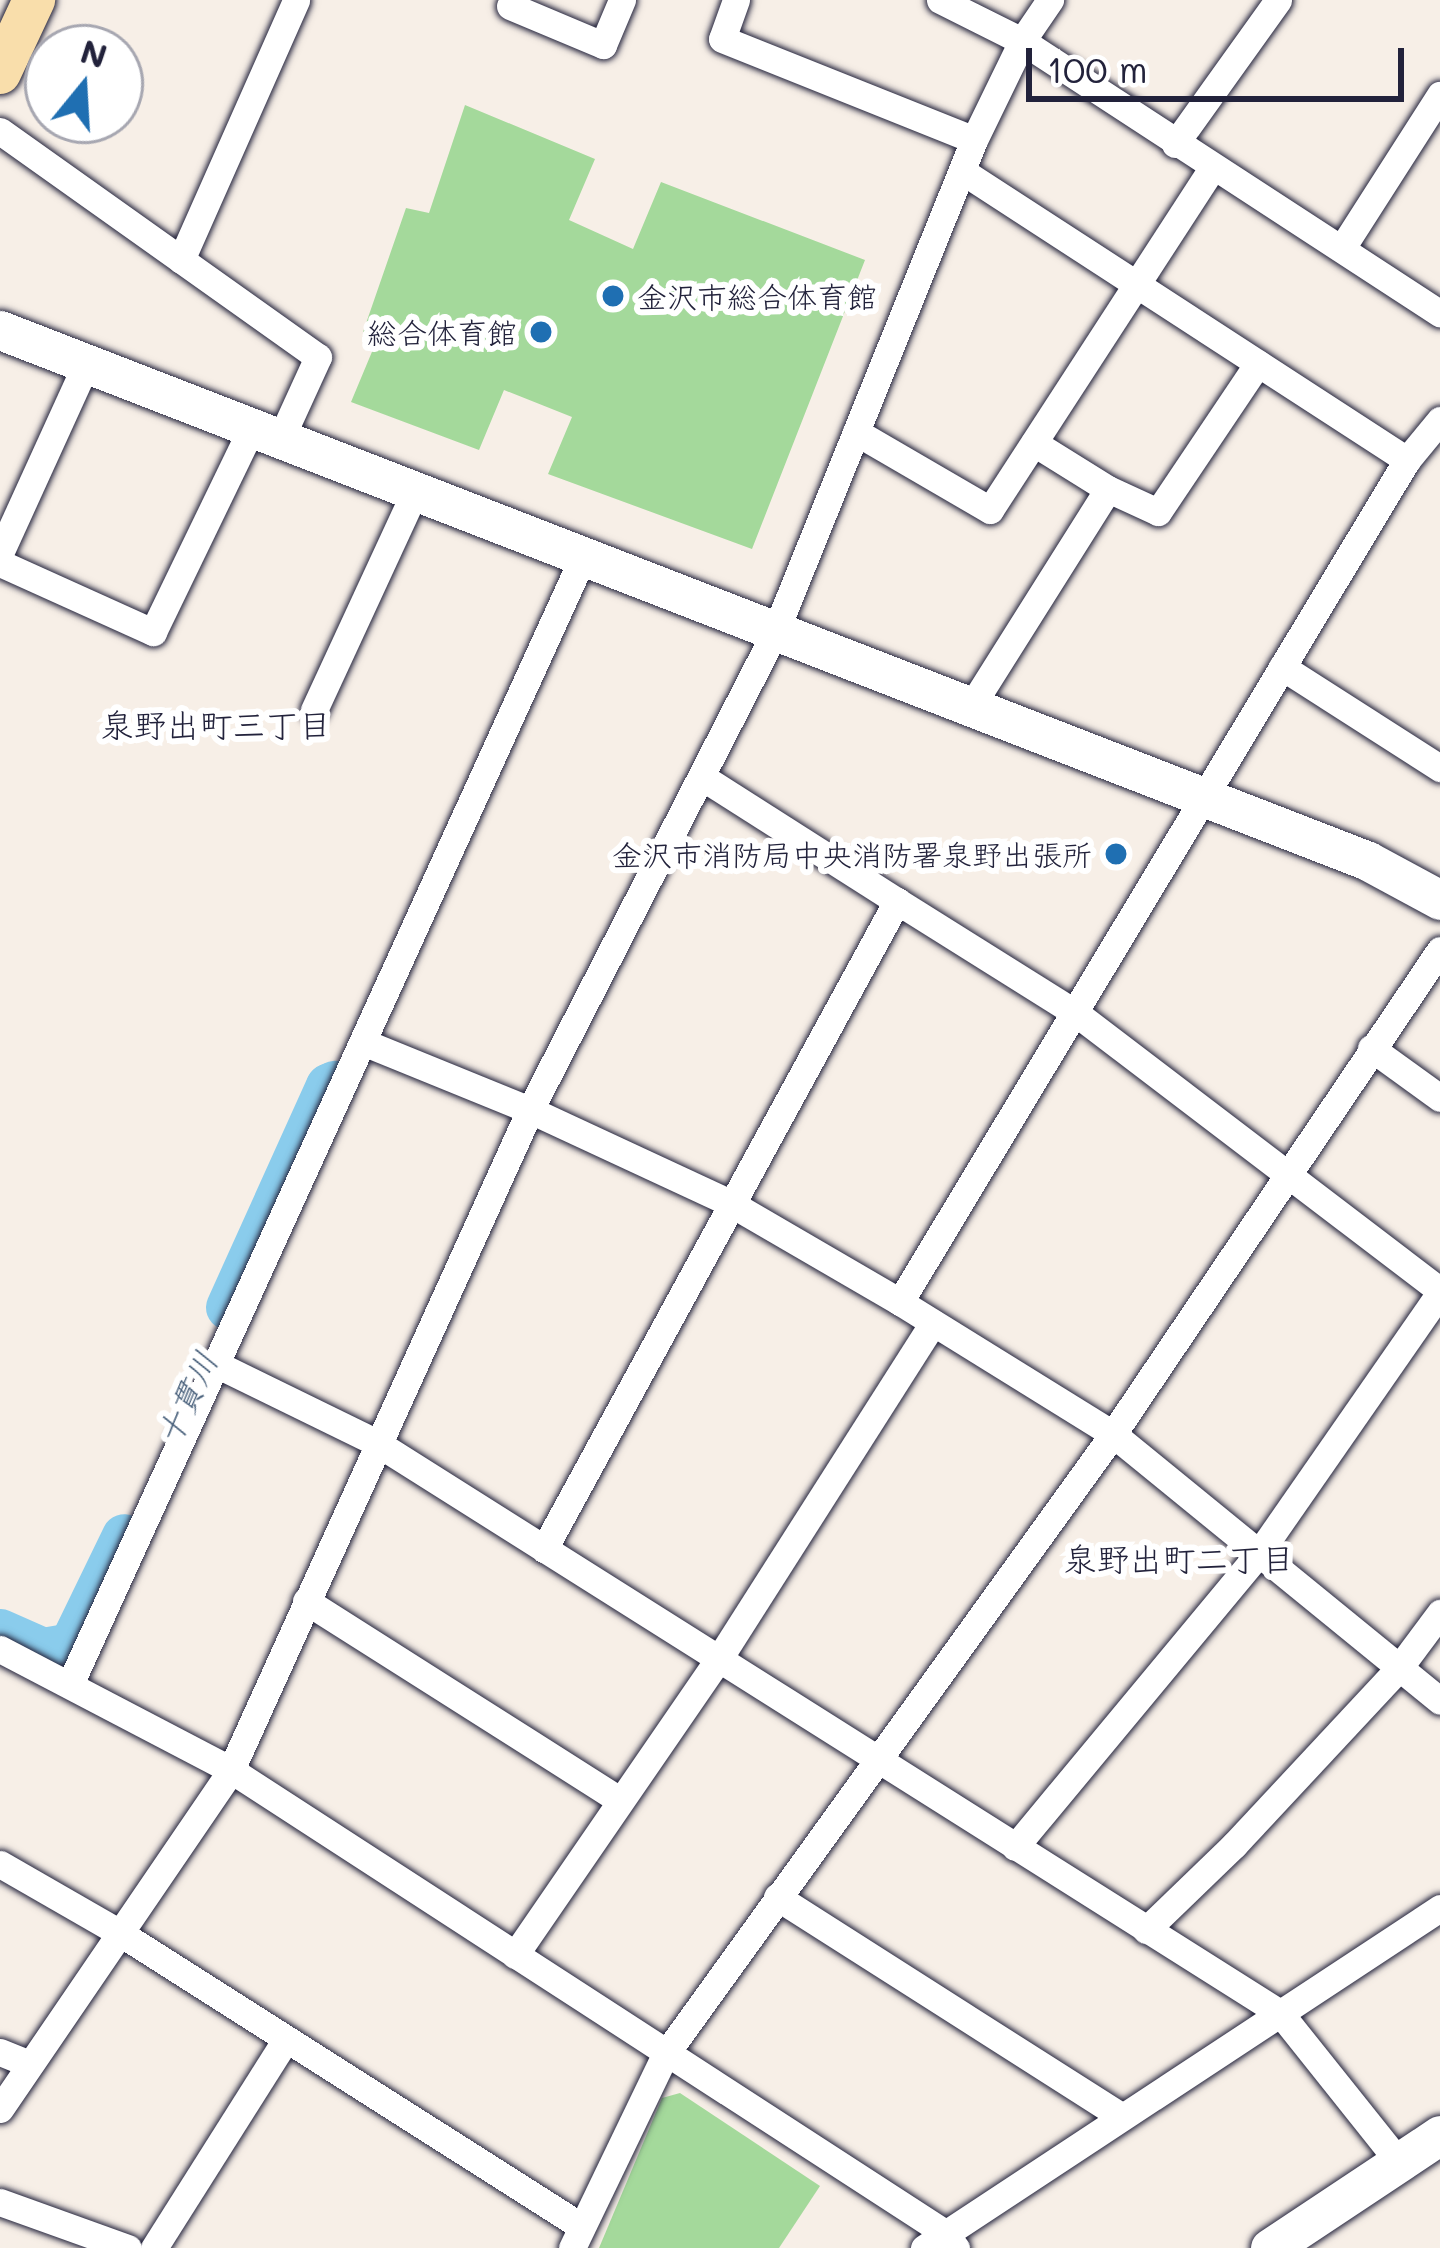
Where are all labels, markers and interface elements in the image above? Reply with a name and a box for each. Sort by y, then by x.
north arrow [24,24,144,144]
scale bar [1032,24,1410,98]
text: N [76,28,113,76]
text: 100 m [1047,45,1148,92]
place label: 金沢市総合体育館 [637,278,877,314]
marker: 金沢市総合体育館 [600,283,626,309]
place label: 総合体育館 [367,314,517,350]
marker: 総合体育館 [528,319,554,345]
district label: 泉野出町三丁目 [101,704,331,744]
place label: 金沢市消防局中央消防署泉野出張所 [612,836,1092,872]
marker: 金沢市消防局中央消防署泉野出張所 [1103,841,1129,867]
water label: 十貫川 [147,1345,225,1451]
district label: 泉野出町二丁目 [1064,1538,1294,1578]

